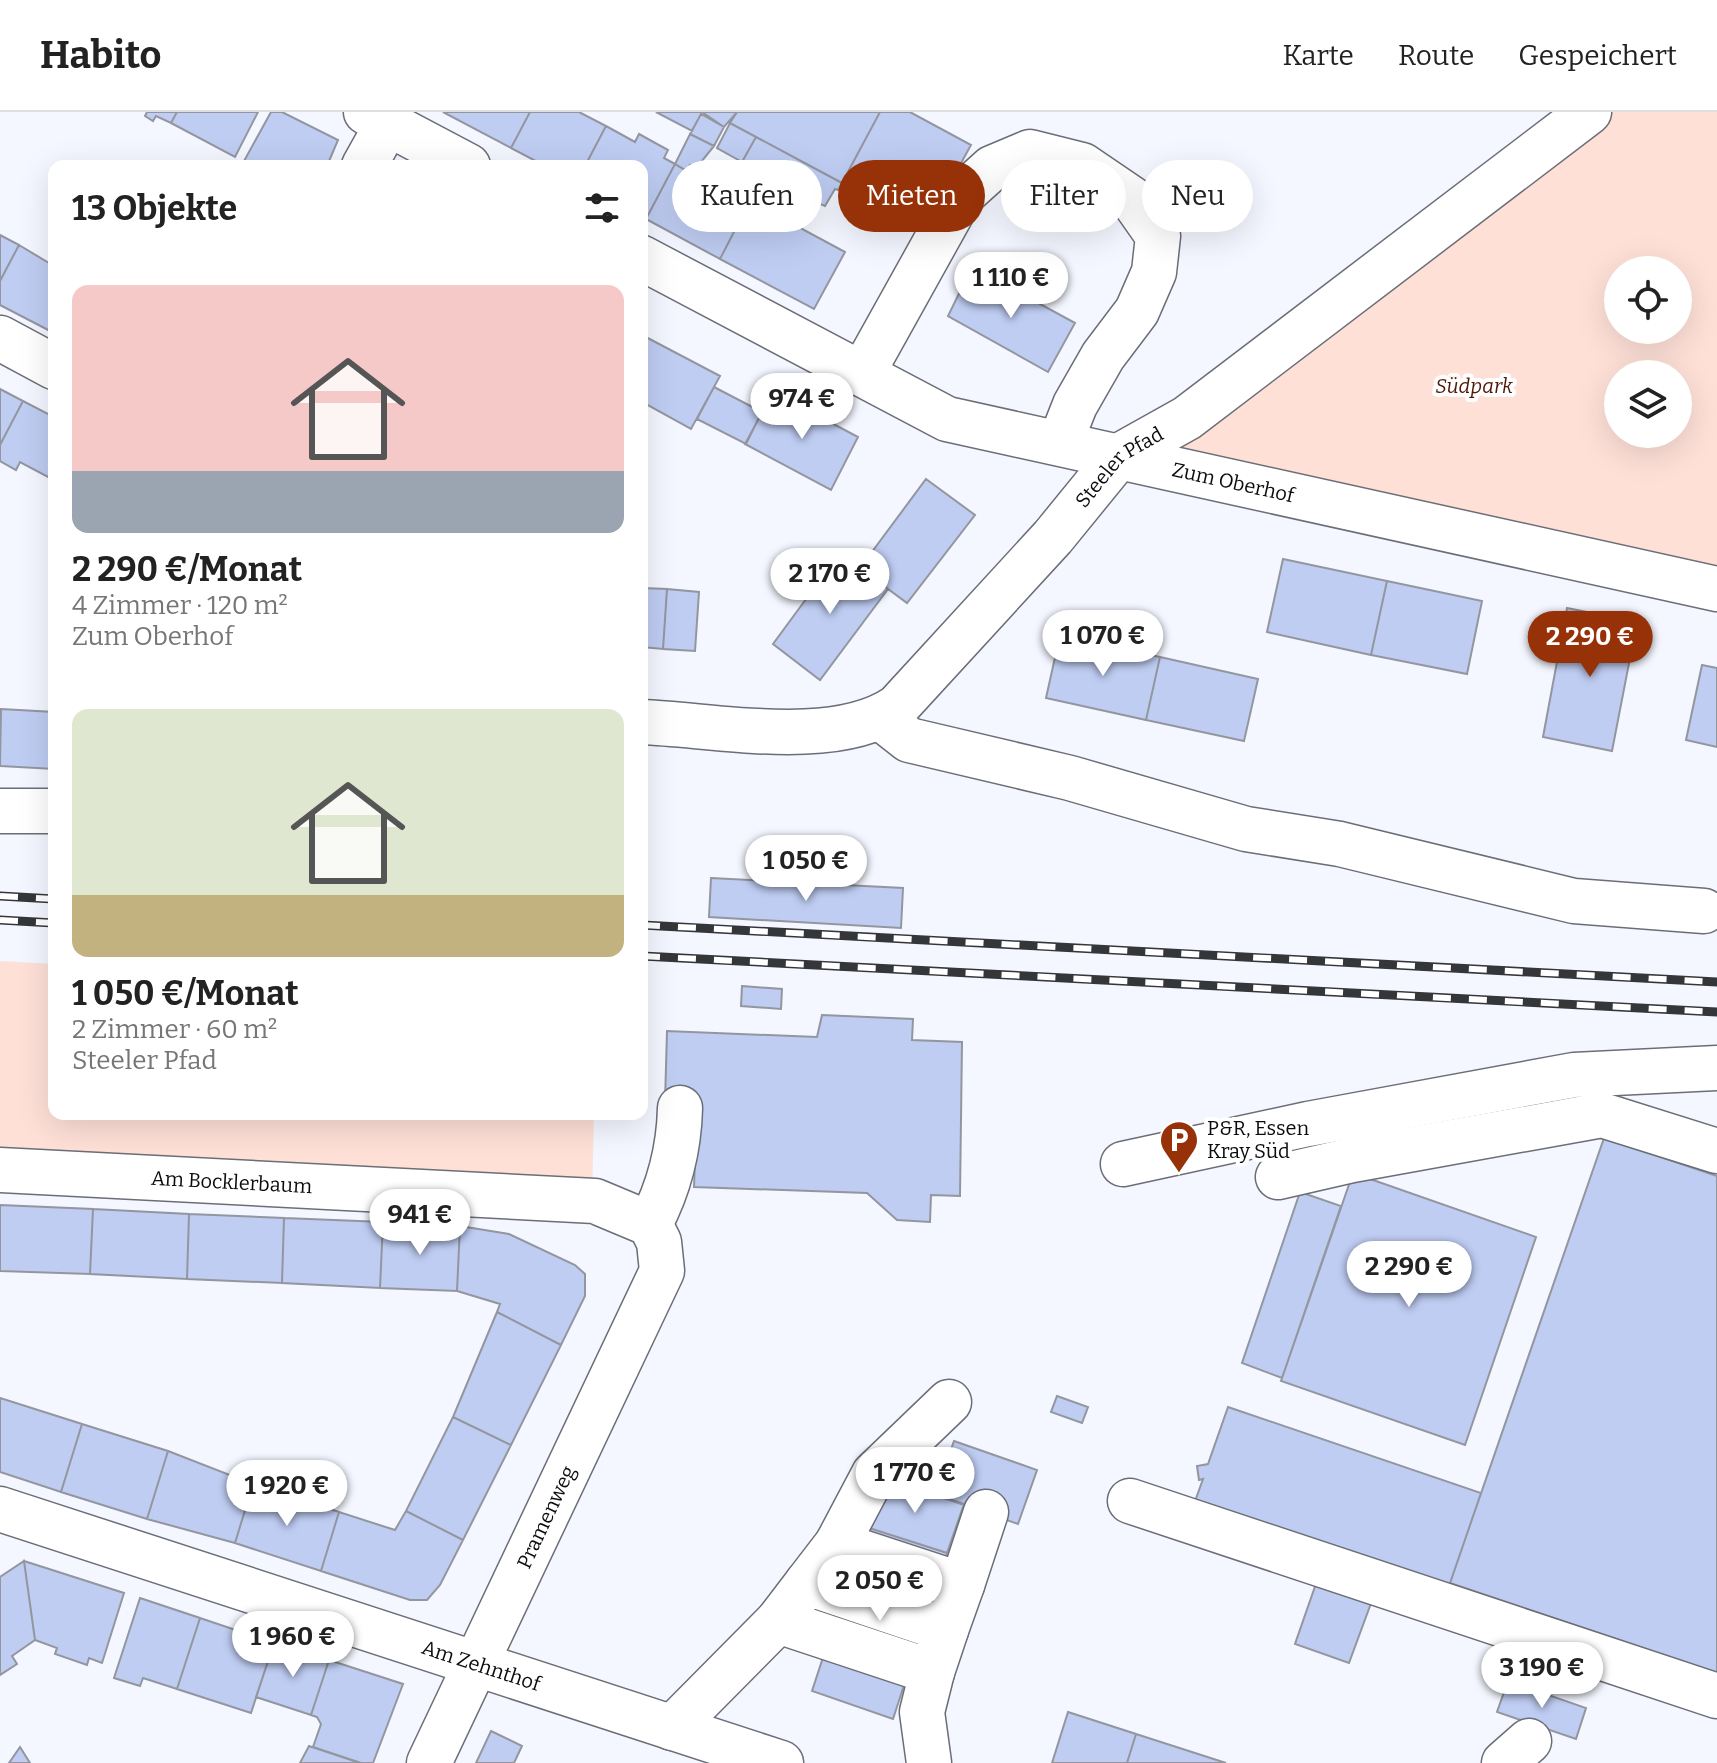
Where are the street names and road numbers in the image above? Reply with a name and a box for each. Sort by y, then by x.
street label: Steeler Pfad [1070,422,1168,512]
street label: Zum Oberhof [1170,457,1298,508]
street label: Am Bocklerbaum [151,1166,313,1198]
street label: Pramenweg [512,1462,580,1572]
street label: Am Zehnthof [419,1635,545,1697]

